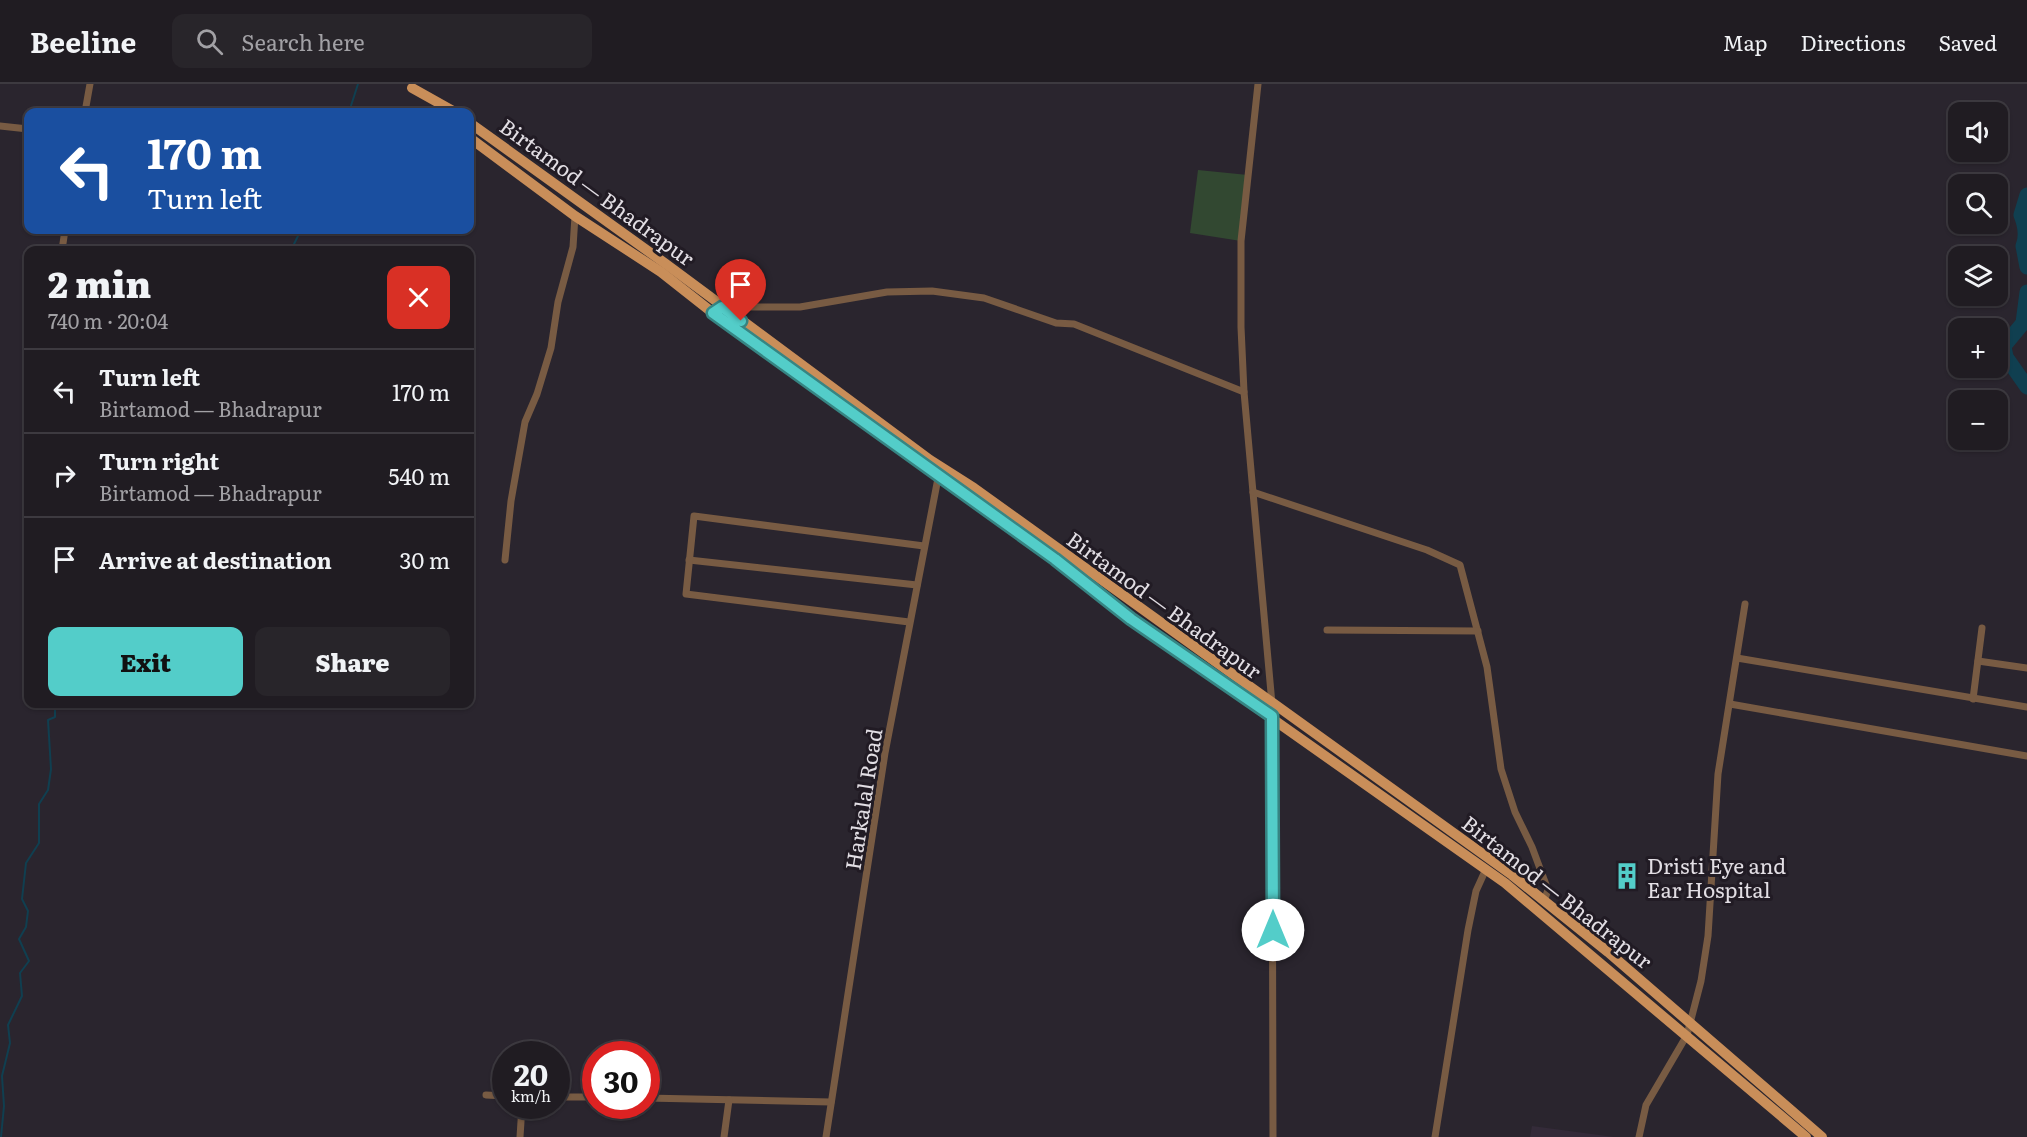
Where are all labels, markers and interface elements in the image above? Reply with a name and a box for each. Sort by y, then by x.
search box [172,14,592,68]
text: Beeline [30,20,136,62]
icon: search [193,25,226,58]
text: Search here [241,25,365,58]
text: Map [1723,26,1768,57]
text: Directions [1801,26,1906,57]
text: Saved [1939,26,1997,57]
map controls [1948,102,2008,450]
button: sound [1948,102,2008,162]
street label: Birtamod — Bhadrapur [494,110,702,272]
text: 170 m [147,120,262,182]
icon: left [48,132,126,210]
button: search [1948,174,2008,234]
text: Turn left [147,177,262,217]
button: layers [1948,246,2008,306]
text: 2 min [48,256,151,309]
pin [715,259,766,321]
button: close [387,266,450,329]
icon: arrive [724,268,757,301]
text: 740 m · 20:04 [48,305,168,335]
button: + [1948,318,2008,378]
text: Turn left [99,360,200,393]
icon: left [48,375,81,408]
text: 170 m [392,375,450,408]
button: − [1948,390,2008,450]
text: Birtamod — Bhadrapur [99,393,322,423]
text: Turn right [99,444,219,477]
icon: right [48,459,81,492]
text: 540 m [388,459,450,492]
text: Birtamod — Bhadrapur [99,477,322,507]
street label: Birtamod — Bhadrapur [1061,523,1269,685]
icon: arrive [48,543,81,576]
text: Arrive at destination [99,543,332,576]
text: 30 m [400,543,450,576]
button: Exit [48,627,243,696]
button: Share [255,627,450,696]
street label: Harkalal Road [836,726,889,872]
street label: Birtamod — Bhadrapur [1456,807,1660,975]
place label: Dristi Eye and Ear Hospital [1647,849,1786,904]
building icon: Dristi Eye and Ear Hospital [1612,861,1642,891]
position arrow [1241,898,1305,962]
speed limit sign: 30 [582,1041,660,1119]
text: 20 [514,1051,548,1095]
text: km/h [511,1084,551,1107]

